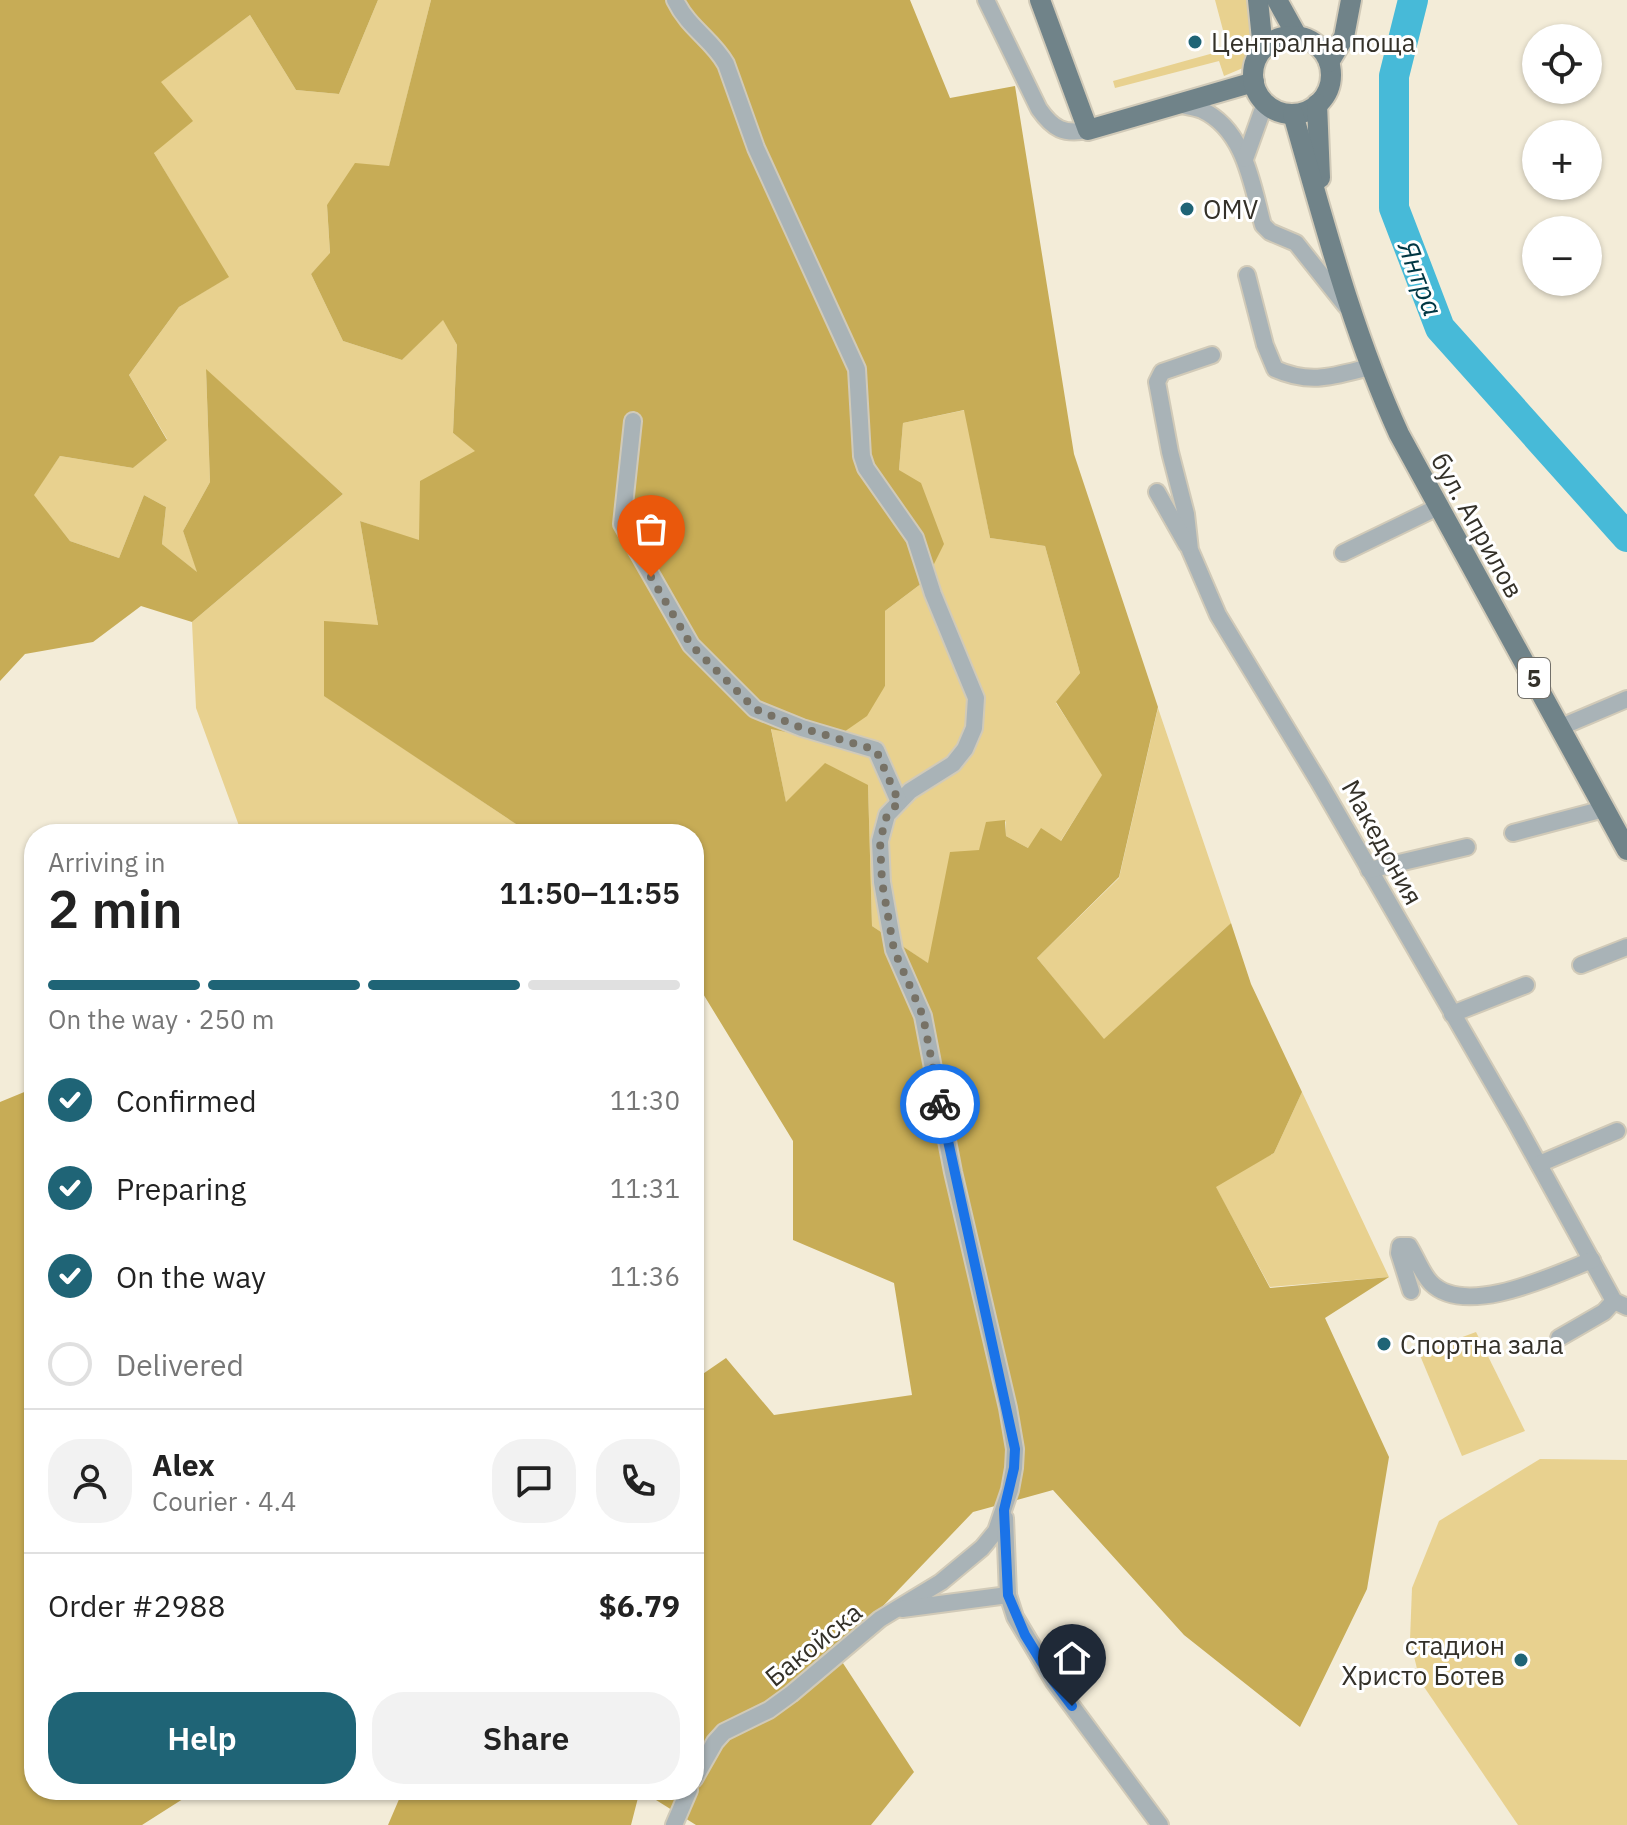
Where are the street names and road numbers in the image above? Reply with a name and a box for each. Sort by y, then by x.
street label: бул. Априлов [1424,446,1532,604]
road number: 5 [1518,658,1550,698]
street label: Македония [1335,774,1431,910]
street label: Бакойска [758,1594,869,1693]

